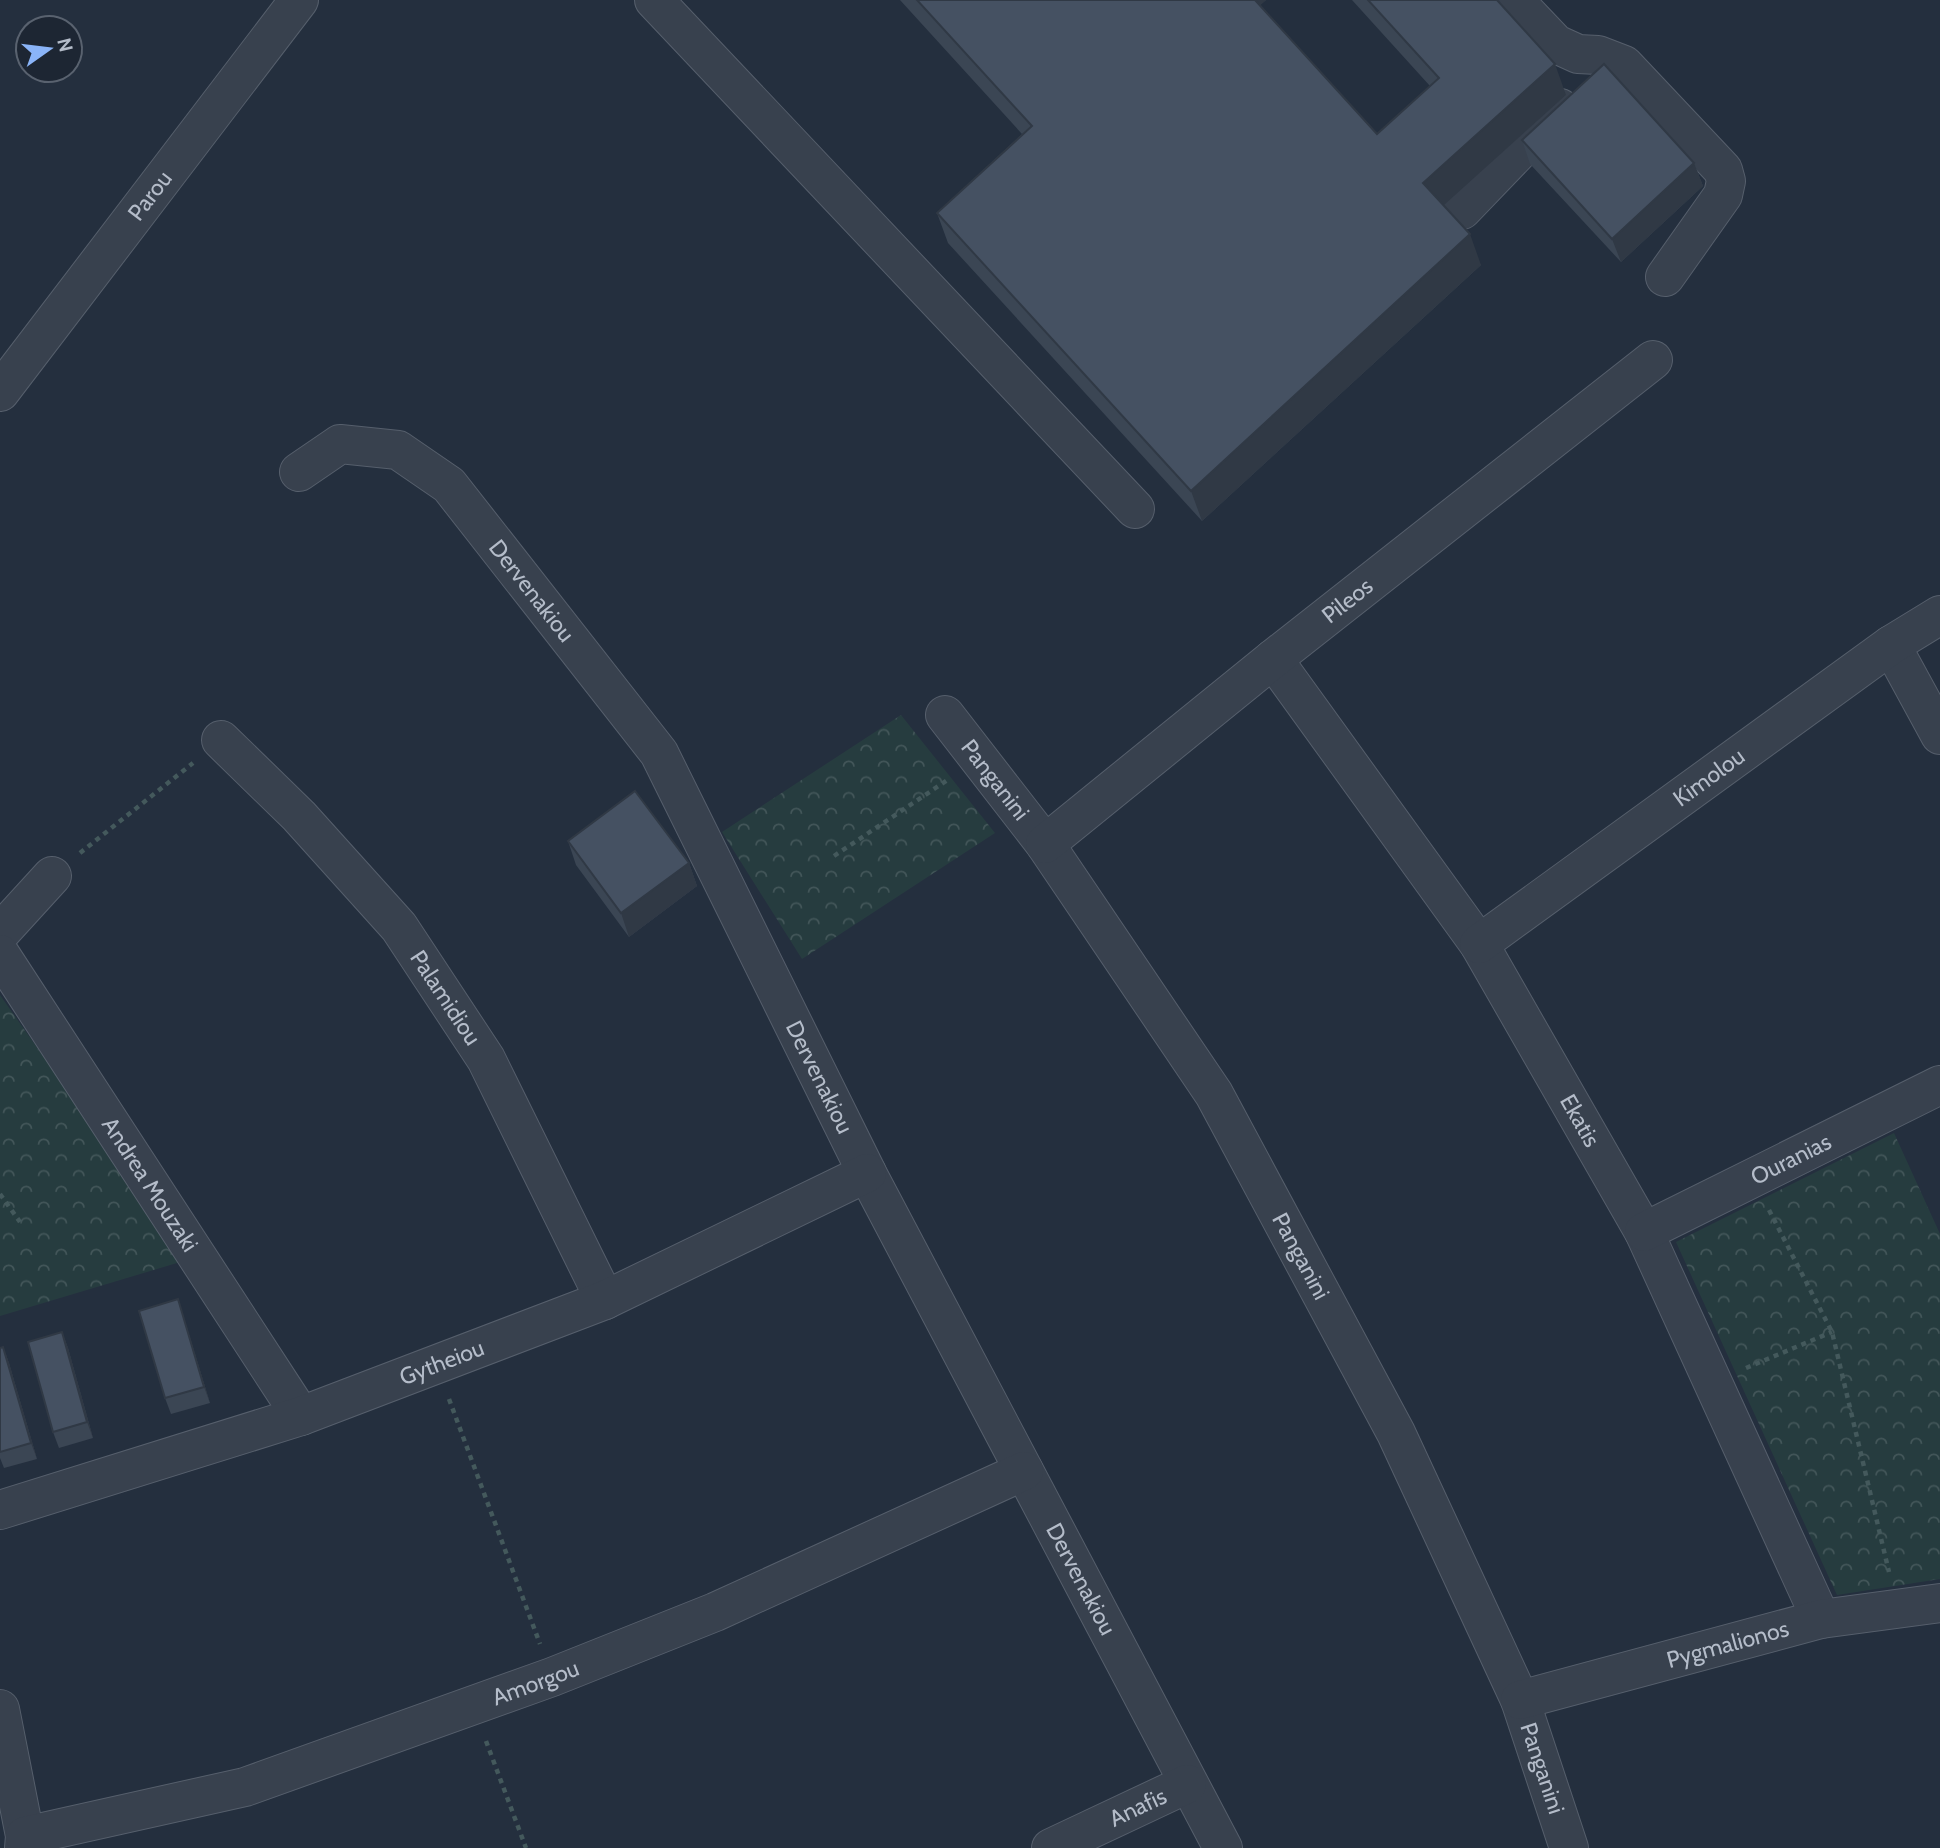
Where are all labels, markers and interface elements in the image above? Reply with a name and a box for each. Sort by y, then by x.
north arrow [14,14,84,84]
text: N [52,36,78,54]
street label: Parou [122,165,178,226]
street label: Dervenakiou [483,534,581,647]
street label: Pileos [1316,572,1378,629]
street label: Panganini [955,734,1035,826]
street label: Kimolou [1668,742,1750,812]
street label: Palamidiou [404,945,487,1050]
street label: Dervenakiou [780,1016,859,1138]
street label: Ekatis [1554,1089,1606,1152]
street label: Andrea Mouzaki [96,1112,204,1257]
street label: Ouranias [1746,1127,1836,1191]
street label: Panganini [1266,1208,1336,1304]
street label: Gytheiou [395,1333,488,1391]
street label: Dervenakiou [1040,1518,1122,1640]
street label: Pygmalionos [1663,1614,1792,1674]
street label: Amorgou [488,1654,583,1711]
street label: Panganini [1514,1719,1571,1818]
street label: Anafis [1105,1782,1171,1833]

